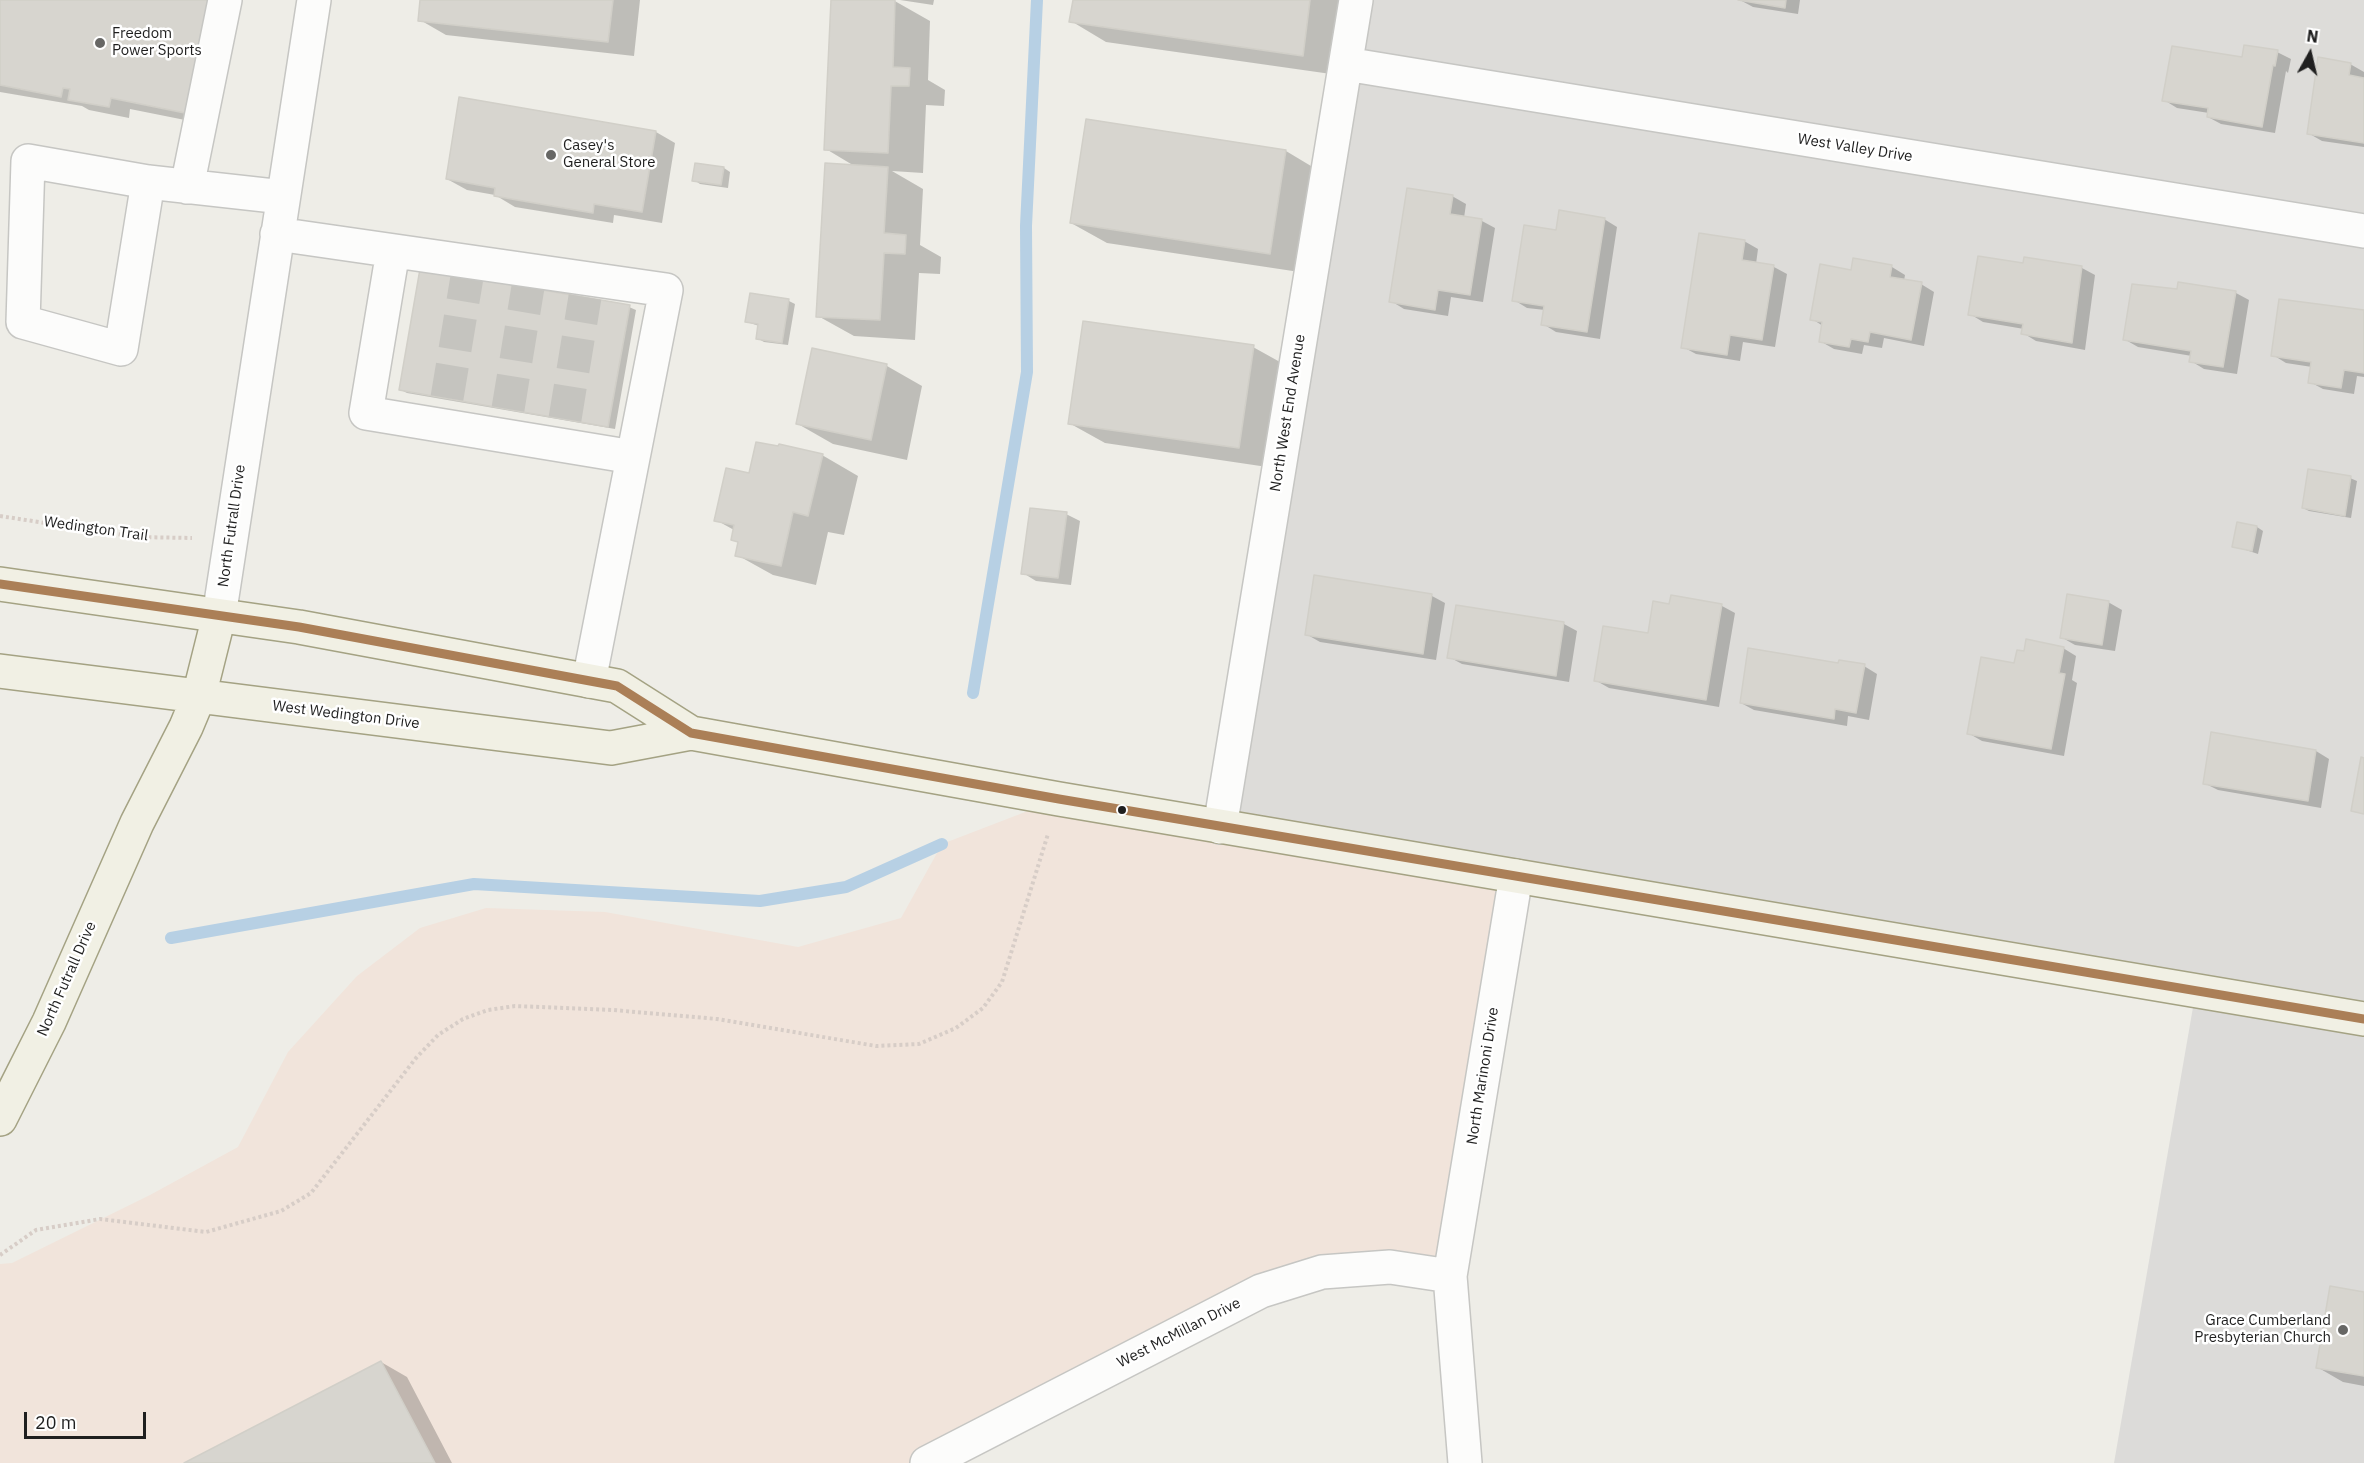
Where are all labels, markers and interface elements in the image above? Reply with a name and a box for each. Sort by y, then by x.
north arrow [2280,24,2340,84]
place label: Freedom Power Sports [112,25,202,60]
text: N [2305,25,2320,47]
marker: Freedom Power Sports [93,36,107,50]
street label: West Valley Drive [1796,130,1914,166]
place label: Casey's General Store [563,137,655,172]
marker: Casey's General Store [544,148,558,162]
street label: North West End Avenue [1267,333,1309,493]
street label: North Futrall Drive [214,464,250,588]
street label: Wedington Trail [43,513,149,545]
street label: West Wedington Drive [271,697,421,733]
unlabelled marker [1116,804,1128,816]
street label: North Futrall Drive [34,919,100,1039]
street label: North Marinoni Drive [1463,1006,1503,1146]
street label: West McMillan Drive [1114,1294,1244,1372]
place label: Grace Cumberland Presbyterian Church [2194,1312,2331,1347]
marker: Grace Cumberland Presbyterian Church [2336,1323,2350,1337]
scale bar [27,1400,148,1438]
text: 20 m [35,1411,77,1434]

